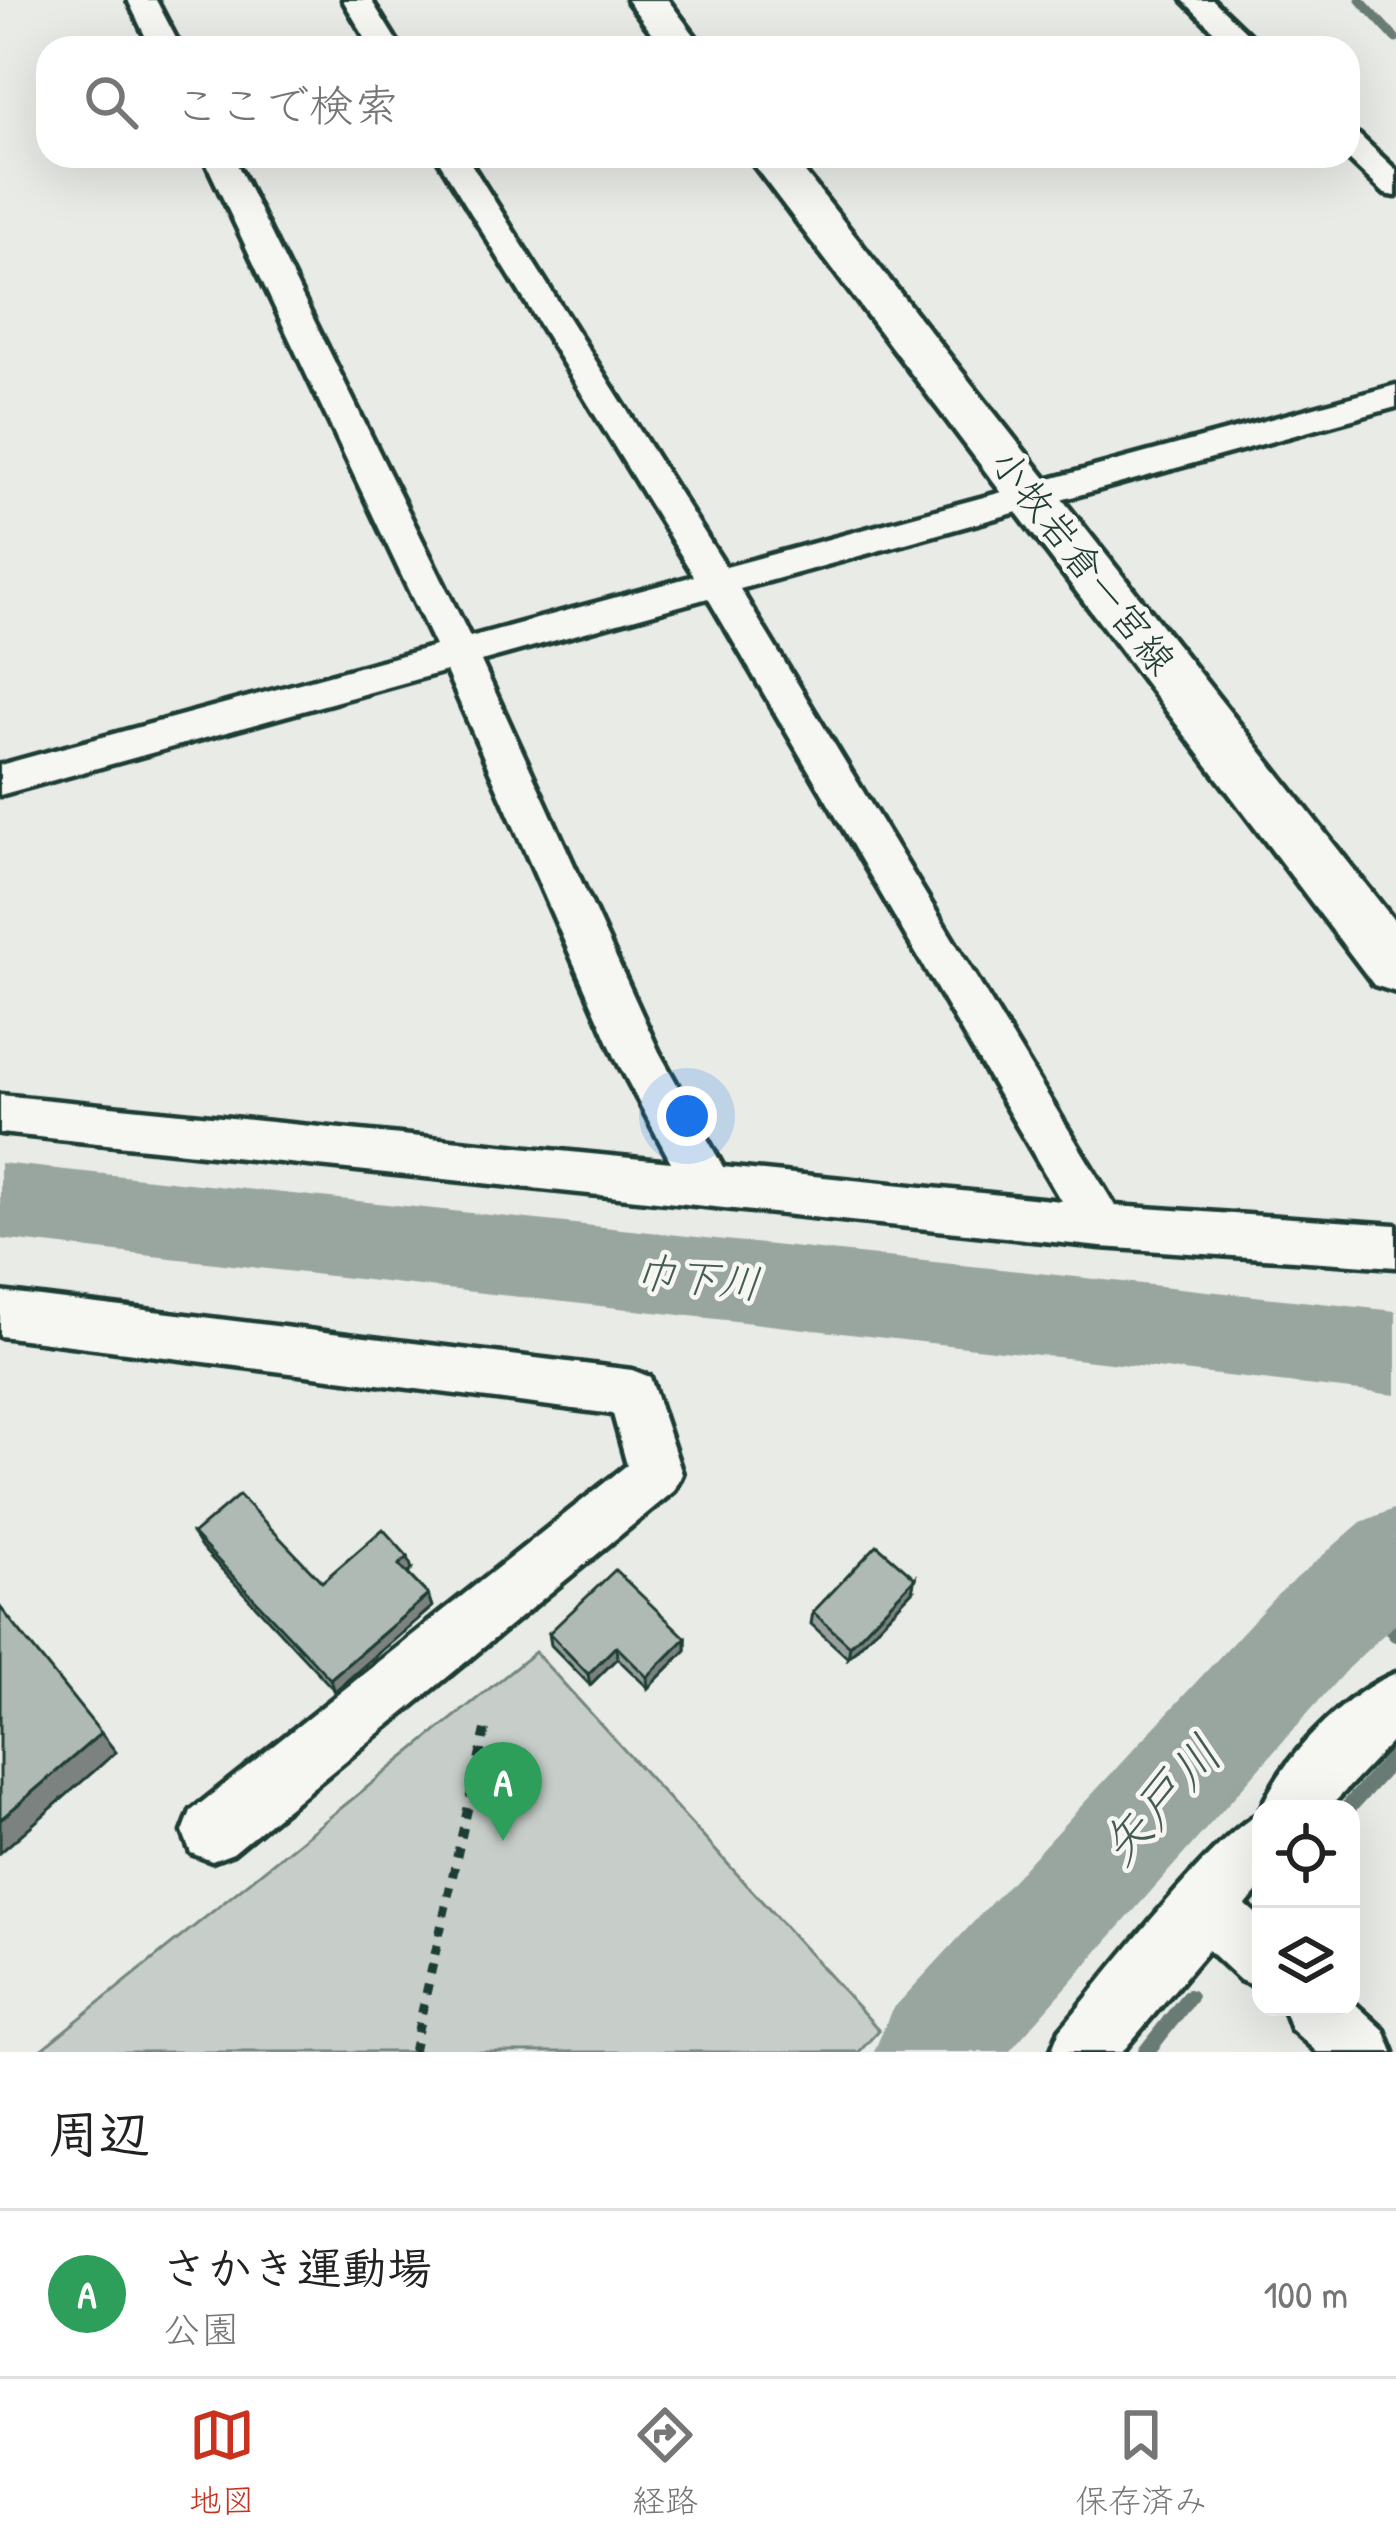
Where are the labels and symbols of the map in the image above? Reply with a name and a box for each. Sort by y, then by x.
street label: 小牧岩倉一宮線 [979,437,1189,685]
your location [657,1086,717,1146]
water label: 巾下川 [632,1242,764,1312]
water label: 矢戸川 [1083,1720,1237,1880]
pin: A [464,1742,542,1841]

